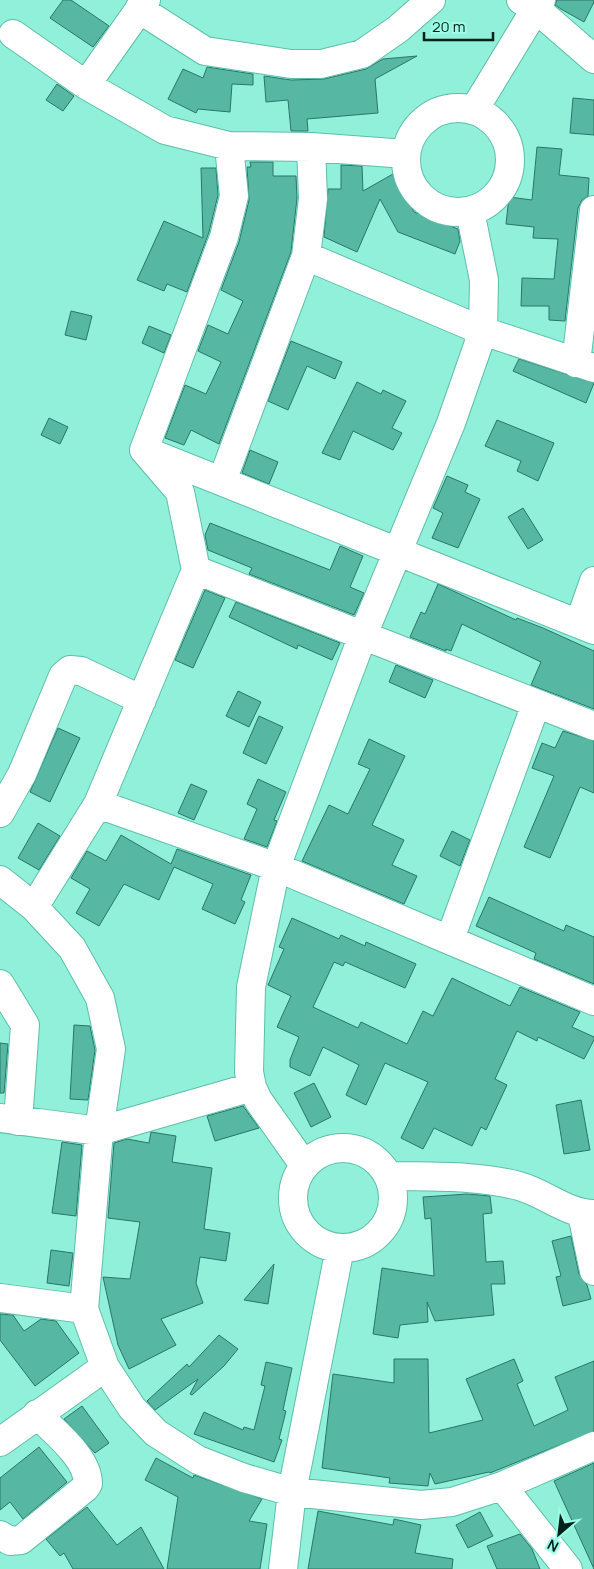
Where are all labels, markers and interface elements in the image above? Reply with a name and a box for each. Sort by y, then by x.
scale bar [424,10,493,42]
text: 20 m [432,16,465,37]
north arrow [534,1509,584,1559]
text: N [544,1535,562,1557]

